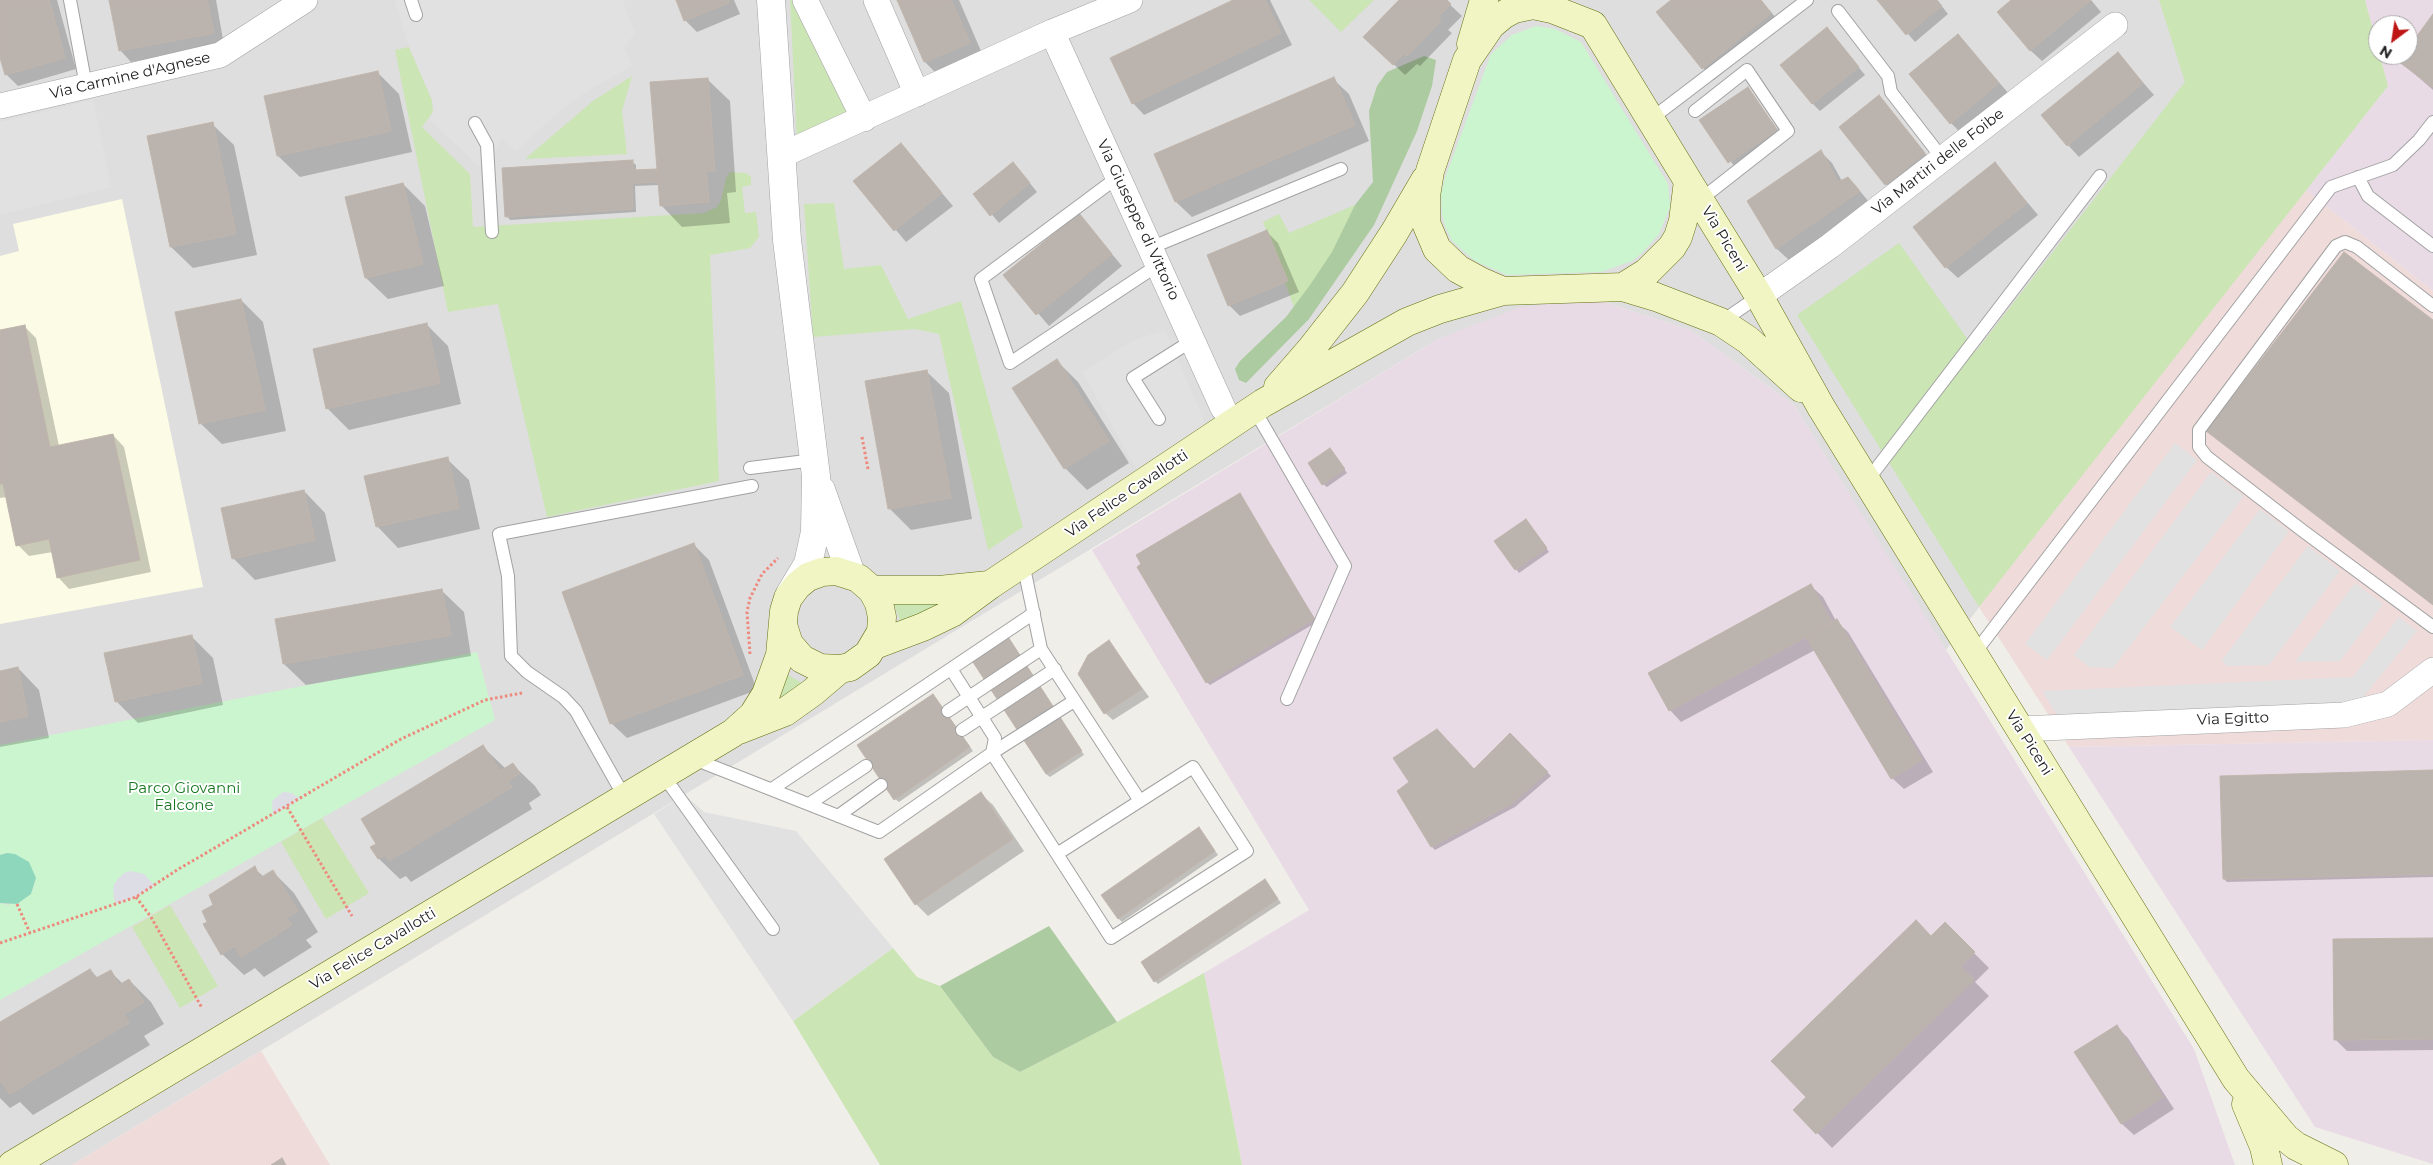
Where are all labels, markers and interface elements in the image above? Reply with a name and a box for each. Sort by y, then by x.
north arrow [2368,15,2418,65]
text: N [2376,41,2395,63]
street label: Via Carmine d'Agnese [48,49,212,103]
street label: Via Martiri delle Foibe [1868,105,2008,219]
street label: Via Giuseppe di Vittorio [1093,137,1183,303]
street label: Via Piceni [1697,203,1751,275]
street label: Via Felice Cavallotti [1062,446,1192,542]
street label: Via Piceni [2002,707,2056,779]
street label: Via Egitto [2197,709,2269,729]
park label: Parco Giovanni Falcone [128,780,240,815]
street label: Via Felice Cavallotti [307,904,439,994]

